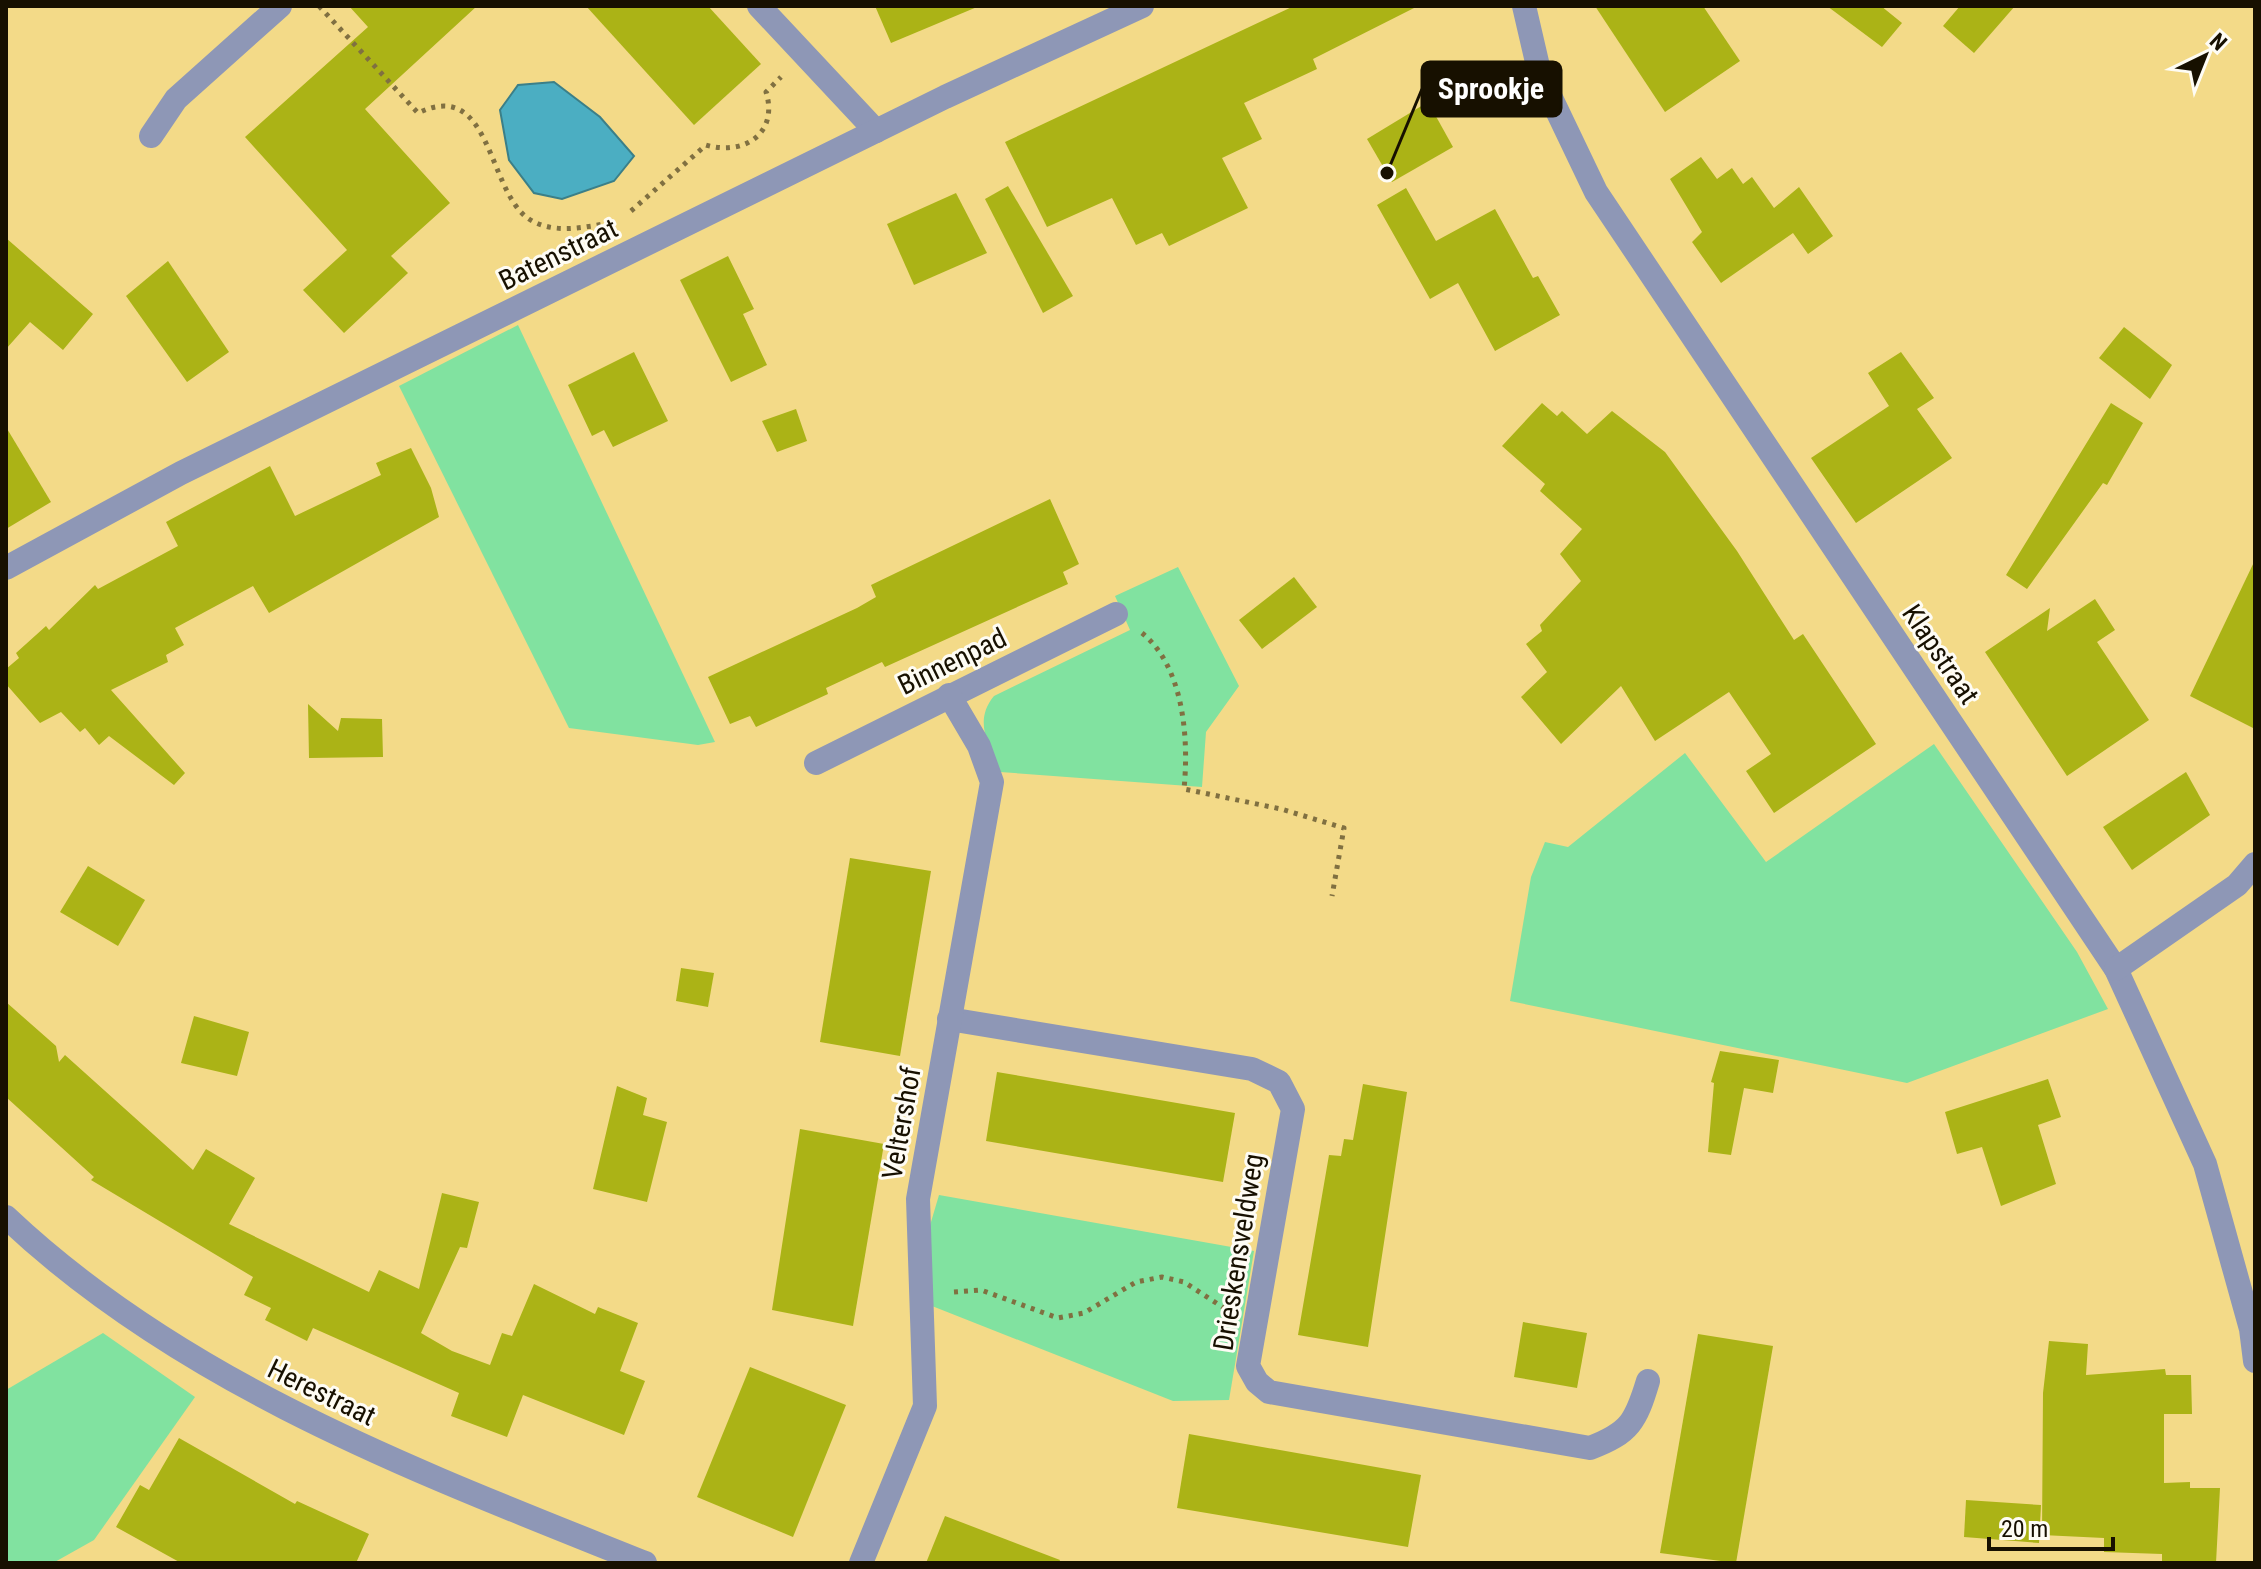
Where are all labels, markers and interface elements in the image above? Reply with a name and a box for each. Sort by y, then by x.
north arrow [2165,16,2245,96]
text: N [2205,28,2232,55]
callout: Sprookje [1422,62,1561,116]
text: Sprookje [1438,71,1544,106]
street label: Batenstraat [494,212,623,297]
street label: Klapstraat [1895,598,1986,710]
street label: Binnenpad [893,621,1012,702]
street label: Veltershof [875,1064,928,1182]
street label: Drieskensveldweg [1207,1151,1270,1353]
street label: Herestraat [262,1352,381,1433]
scale bar [1989,1501,2113,1551]
text: 20 m [2001,1515,2048,1543]

